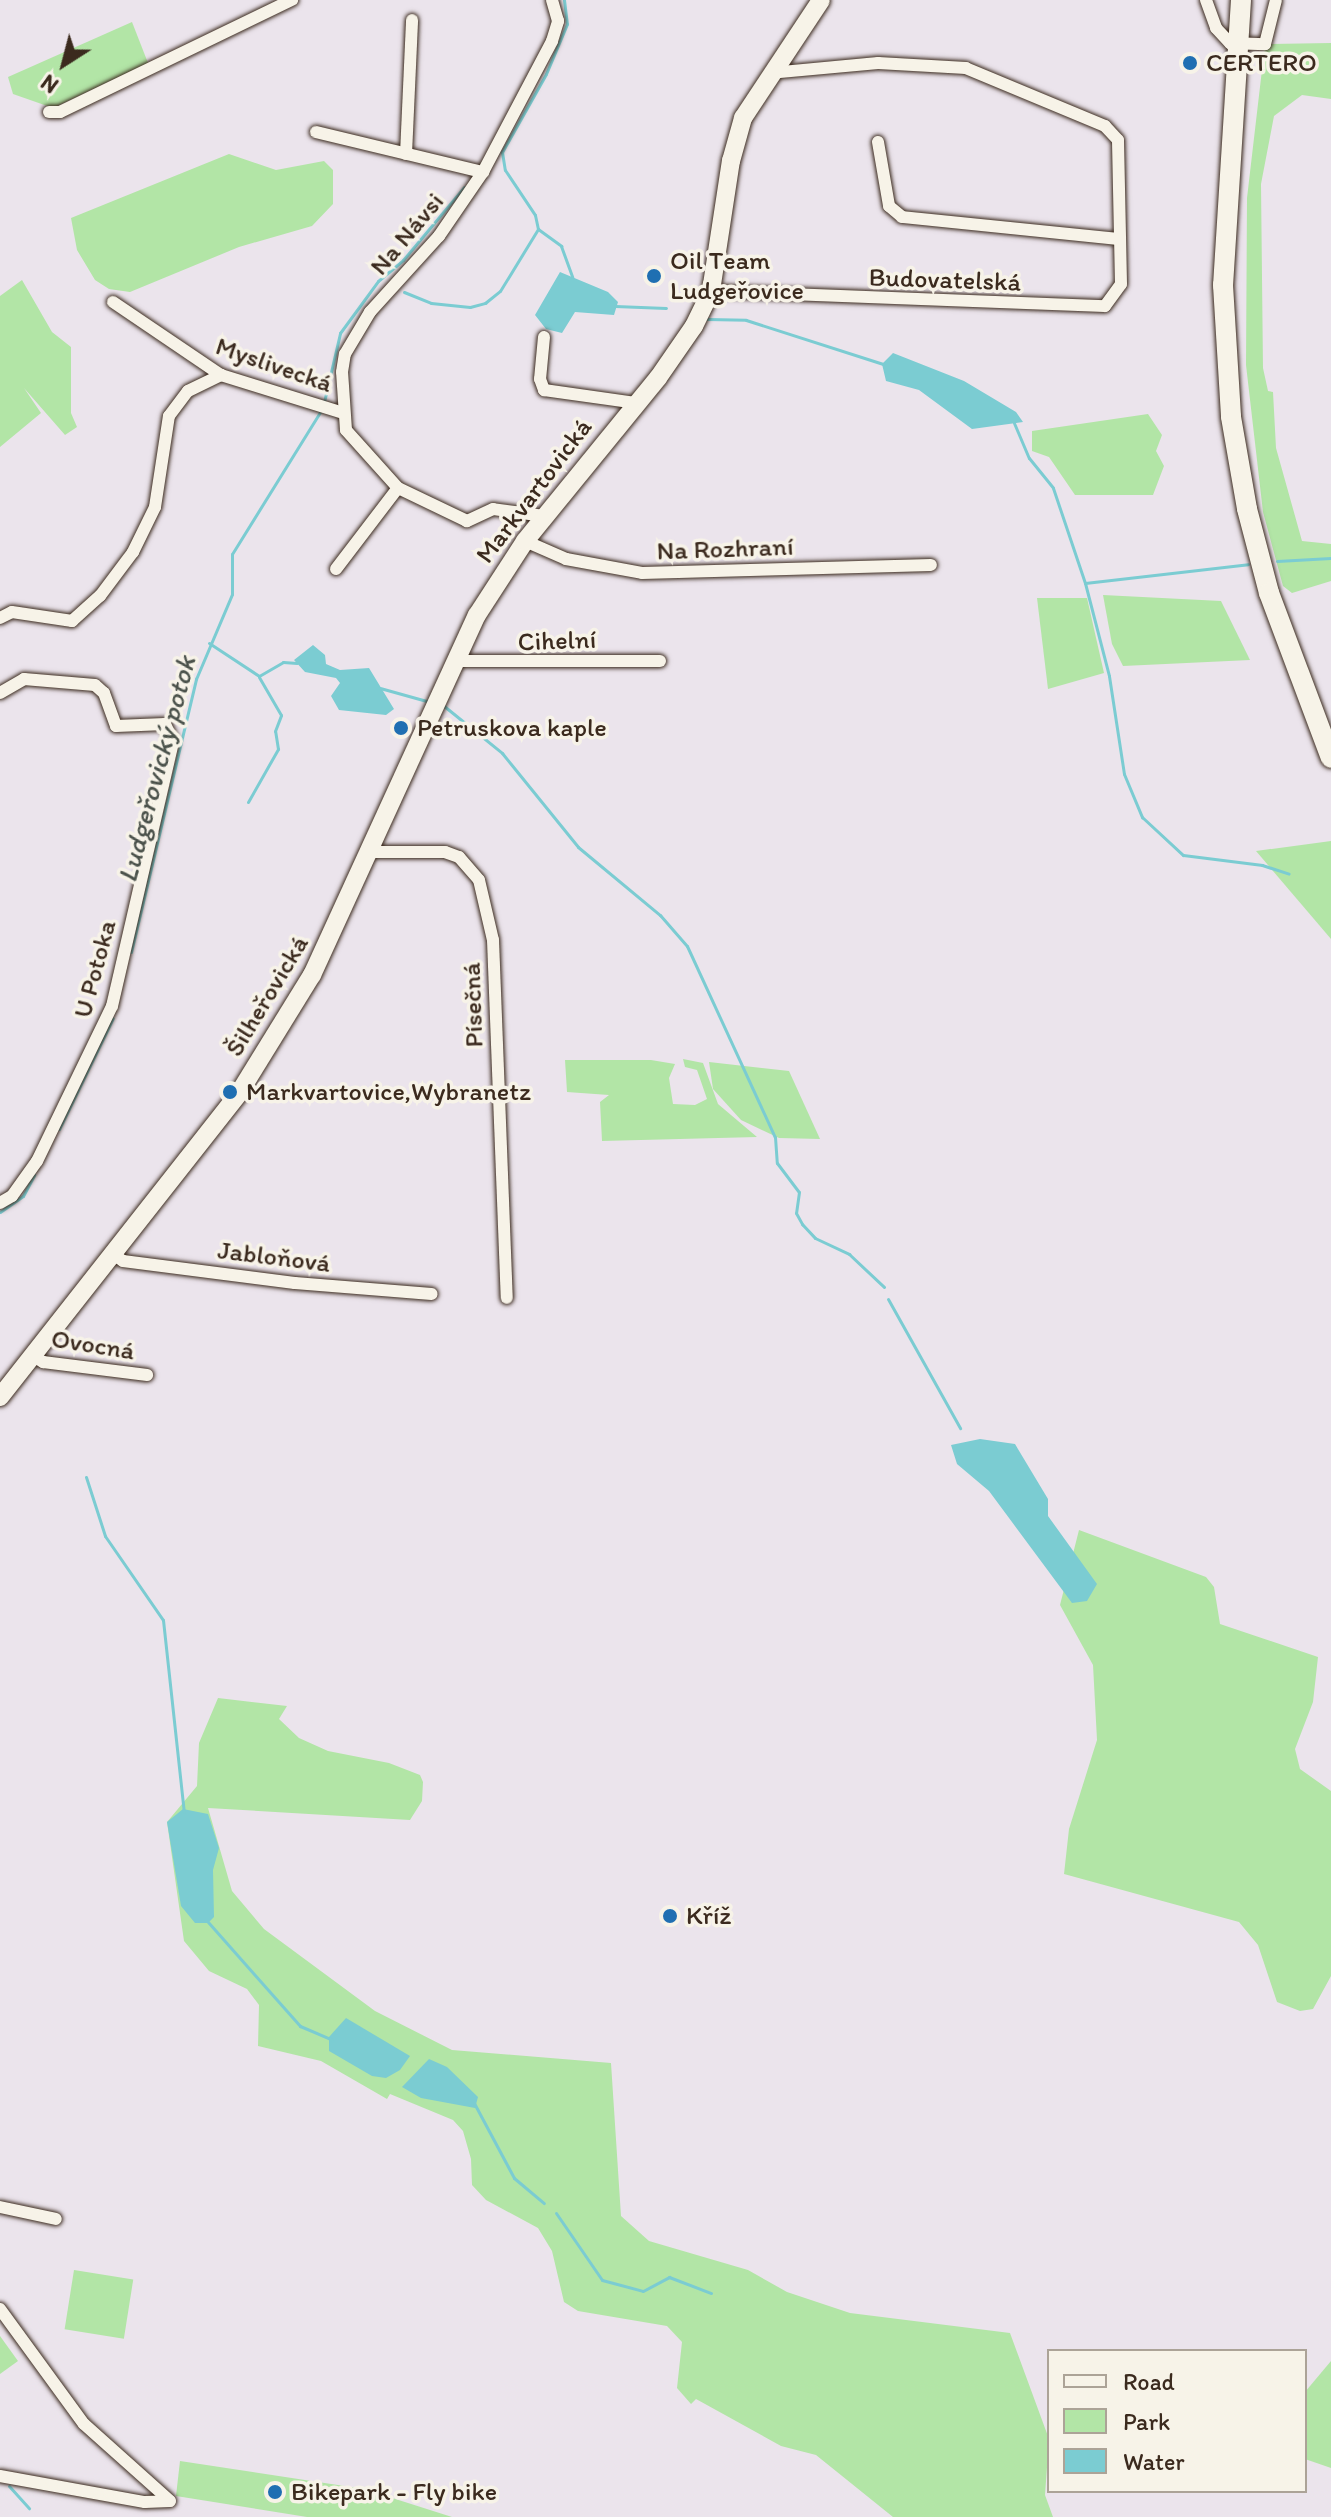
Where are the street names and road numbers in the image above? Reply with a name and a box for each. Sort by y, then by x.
street label: Na Návsi [363,186,451,282]
street label: Budovatelská [868,262,1022,298]
street label: Myslivecká [212,330,336,400]
street label: Markvartovická [469,412,599,570]
street label: Na Rozhraní [657,531,793,567]
street label: Cihelní [517,624,597,658]
street label: U Potoka [67,917,123,1021]
street label: Šilheřovická [219,930,315,1062]
street label: Písečná [456,962,490,1048]
street label: Jabloňová [216,1235,332,1279]
street label: Ovocná [49,1323,137,1367]

